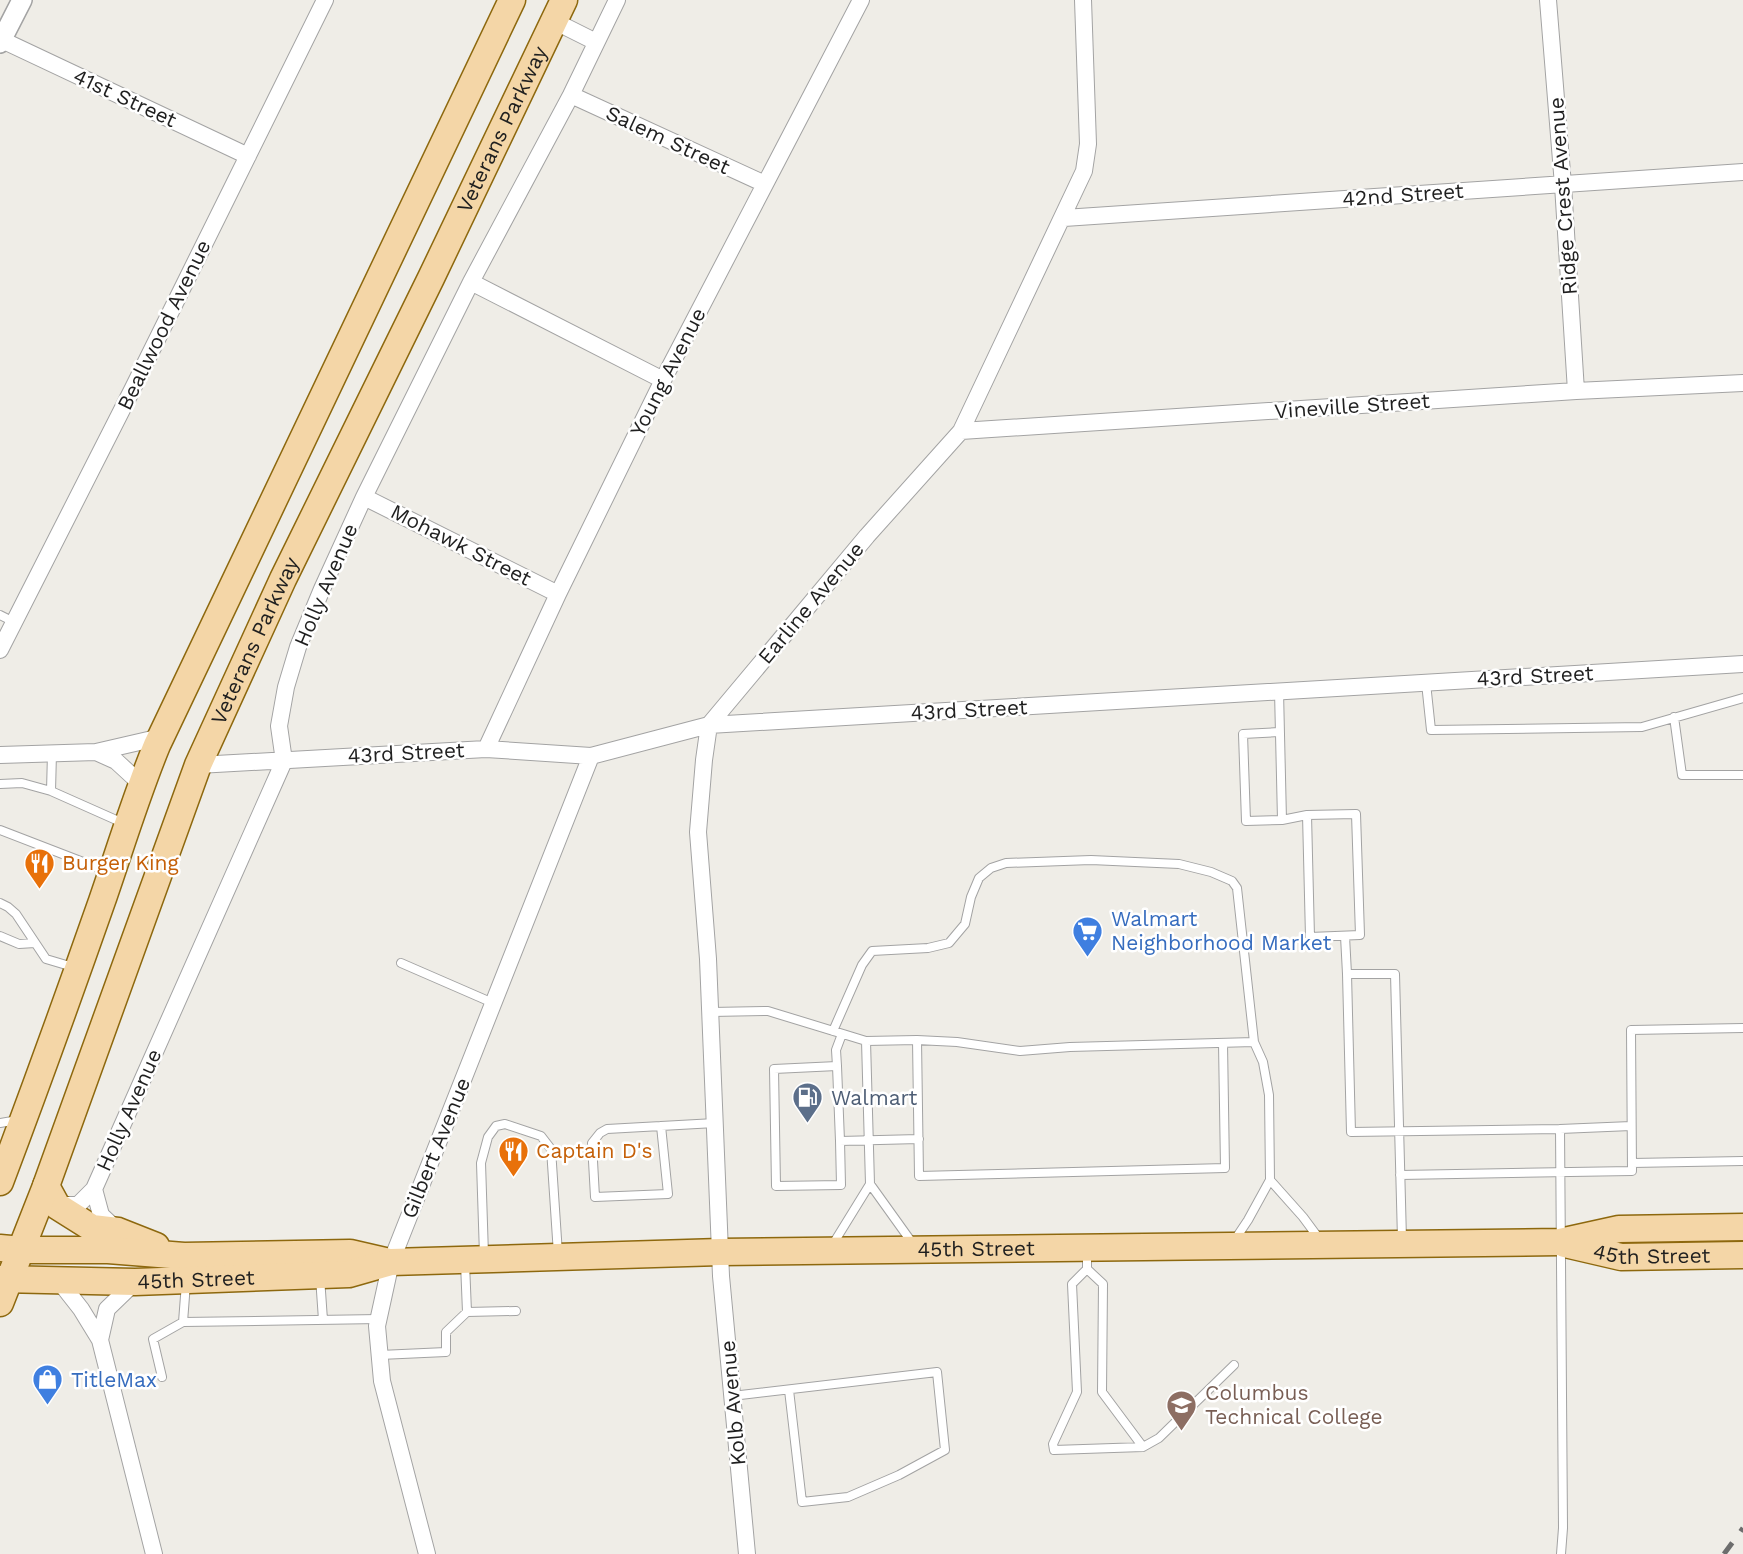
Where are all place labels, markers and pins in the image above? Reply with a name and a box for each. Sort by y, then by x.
restaurant icon: Burger King [22,846,56,890]
place label: Burger King [62,850,180,875]
place label: Walmart Neighborhood Market [1111,906,1332,955]
supermarket icon: Walmart Neighborhood Market [1071,914,1105,958]
fuel station icon: Walmart [791,1081,825,1125]
place label: Walmart [831,1085,917,1110]
restaurant icon: Captain D's [496,1134,530,1178]
place label: Captain D's [536,1138,653,1163]
shop icon: TitleMax [31,1363,65,1407]
place label: TitleMax [71,1367,157,1392]
place label: Columbus Technical College [1205,1380,1383,1429]
school or university icon: Columbus Technical College [1165,1388,1199,1432]

